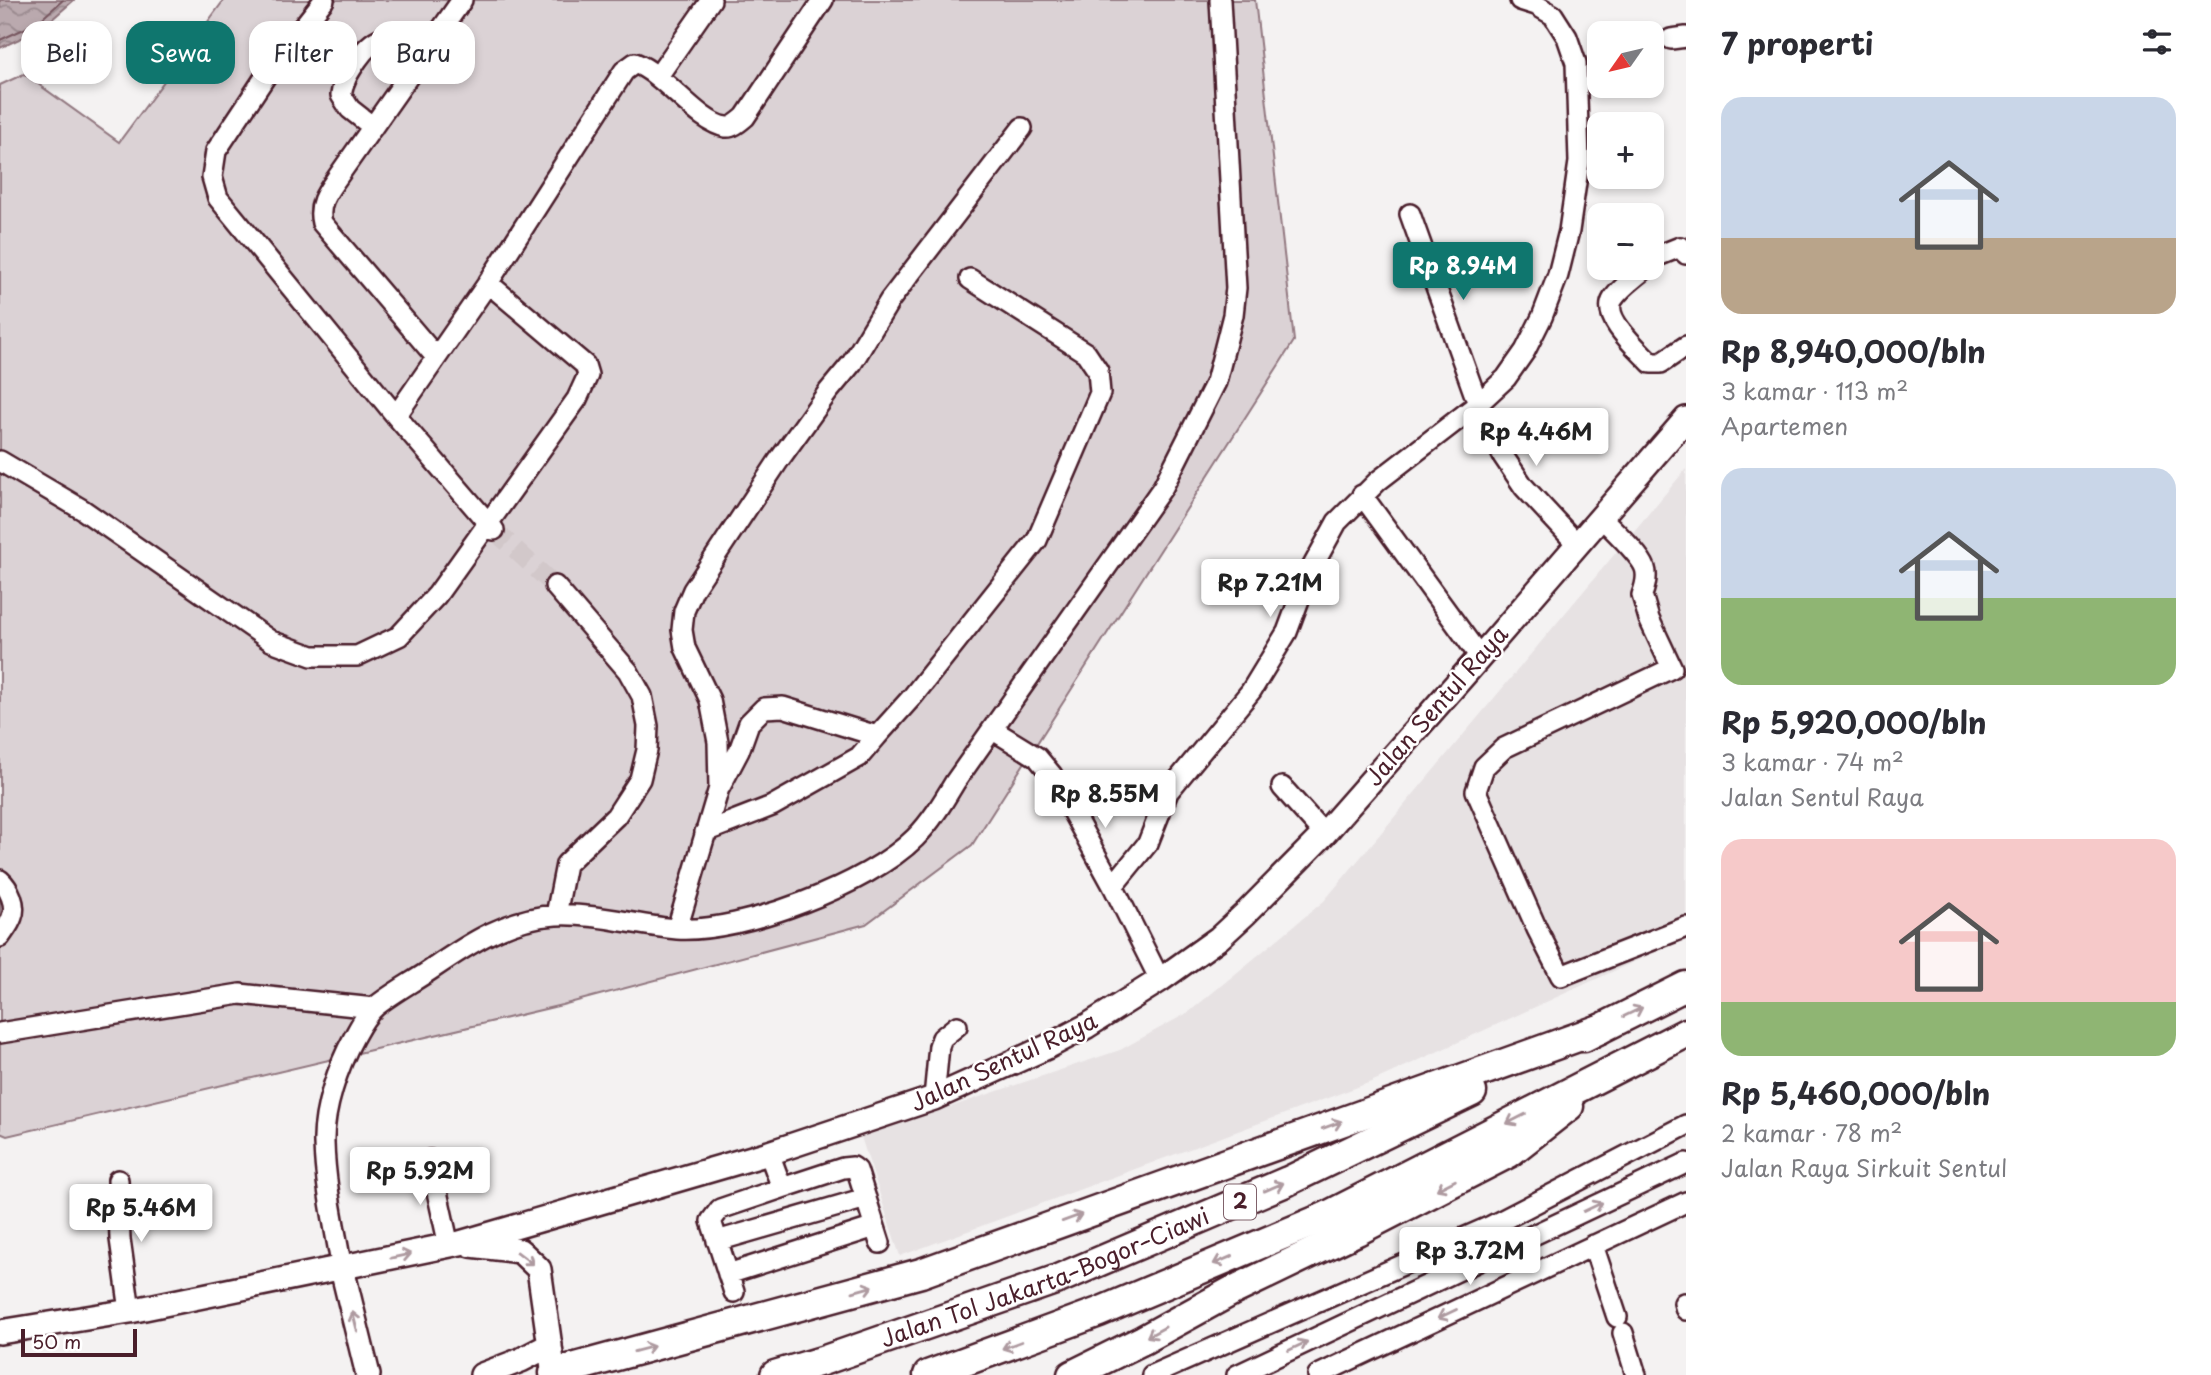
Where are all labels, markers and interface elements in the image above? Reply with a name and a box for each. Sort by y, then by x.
text: 7 properti [1721,20,1873,65]
chip: Beli [21,21,112,84]
chip: Sewa [126,21,235,84]
chip: Filter [249,21,357,84]
chip: Baru [371,21,475,84]
north arrow [1587,21,1664,98]
map controls [1587,21,1664,280]
icon: filters [2138,23,2176,61]
button: + [1587,112,1664,189]
icon: home [1886,142,2012,268]
button: − [1587,203,1664,280]
pin: Rp 8.94M [1391,243,1535,302]
text: Rp 8.94M [1409,247,1517,282]
text: Rp 8,940,000/bln [1721,328,1986,373]
text: 3 kamar · 113 m² [1721,373,1908,408]
pin: Rp 4.46M [1464,408,1608,468]
text: Apartemen [1721,408,1848,443]
text: Rp 4.46M [1479,413,1593,448]
icon: home [1886,513,2012,639]
pin: Rp 7.21M [1198,560,1342,619]
text: Rp 7.21M [1217,564,1323,599]
street label: Jalan Sentul Raya [1356,617,1516,793]
text: Rp 5,920,000/bln [1721,699,1986,744]
text: 3 kamar · 74 m² [1721,744,1904,779]
pin: Rp 8.55M [1033,770,1177,830]
text: Rp 8.55M [1051,775,1159,810]
text: Jalan Sentul Raya [1721,779,1924,814]
icon: home [1886,884,2012,1010]
street label: Jalan Sentul Raya [904,1002,1103,1119]
one-way arrow [1622,1005,1643,1019]
text: Rp 5,460,000/bln [1721,1070,1990,1115]
one-way arrow [1506,1113,1527,1126]
text: 2 kamar · 78 m² [1721,1115,1902,1150]
one-way arrow [1321,1118,1343,1130]
pin: Rp 5.92M [348,1148,492,1207]
text: Jalan Raya Sirkuit Sentul [1721,1150,2007,1185]
text: Rp 5.92M [366,1152,474,1187]
one-way arrow [1437,1178,1457,1192]
one-way arrow [1263,1180,1285,1193]
pin: Rp 5.46M [69,1184,213,1244]
road number: 2 [1224,1184,1256,1220]
text: Rp 5.46M [85,1189,197,1224]
street label: Jalan Tol Jakarta–Bogor–Ciawi [875,1198,1214,1355]
one-way arrow [1582,1200,1603,1213]
one-way arrow [1060,1211,1082,1223]
pin: Rp 3.72M [1398,1228,1542,1287]
text: Rp 3.72M [1415,1232,1525,1267]
one-way arrow [389,1249,412,1263]
one-way arrow [515,1250,534,1265]
one-way arrow [1212,1254,1234,1267]
one-way arrow [851,1282,874,1295]
one-way arrow [1437,1308,1458,1322]
one-way arrow [348,1311,361,1334]
one-way arrow [1147,1325,1167,1339]
scale bar [21,1326,136,1358]
text: 50 m [32,1327,81,1355]
one-way arrow [1287,1339,1308,1352]
one-way arrow [1001,1340,1023,1353]
one-way arrow [632,1342,654,1355]

